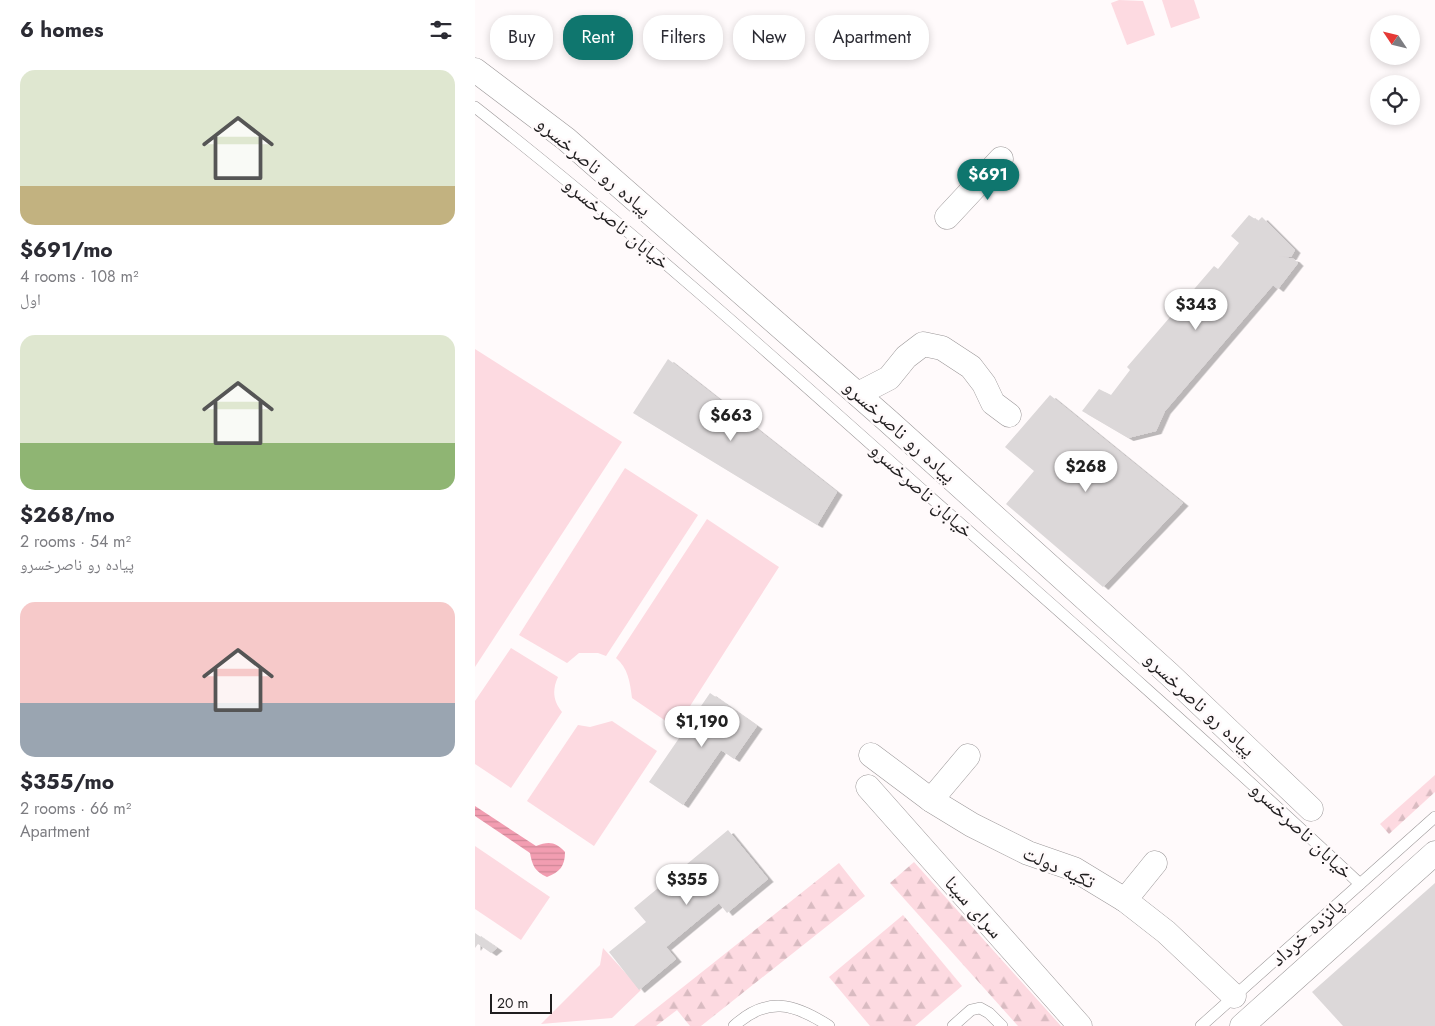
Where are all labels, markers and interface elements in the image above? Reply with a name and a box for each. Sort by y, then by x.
text: 6 homes [20,15,104,45]
chip: Buy [490,15,553,60]
chip: Rent [563,15,633,60]
chip: Filters [643,15,723,60]
chip: New [733,15,805,60]
chip: Apartment [815,15,929,60]
north arrow [1370,15,1420,65]
map controls [1370,15,1420,125]
icon: filters [427,16,455,44]
button: locate [1370,75,1420,125]
icon: home [193,103,283,193]
street label: پیاده رو ناصرخسرو [530,110,658,223]
pin: $691 [958,158,1018,201]
text: $691 [968,163,1008,186]
street label: خیابان ناصرخسرو [557,170,676,277]
text: $691/mo [20,235,113,265]
text: 4 rooms · 108 m² [20,265,139,288]
text: اول [20,288,41,311]
pin: $343 [1166,288,1226,331]
text: $343 [1176,293,1217,316]
icon: home [193,368,283,458]
street label: پیاده رو ناصرخسرو [837,373,962,490]
pin: $663 [701,400,761,442]
text: $663 [710,404,752,427]
street label: خیابان ناصرخسرو [863,436,980,545]
pin: $268 [1056,450,1116,493]
text: $268 [1065,455,1107,478]
text: $268/mo [20,500,115,530]
text: 2 rooms · 54 m² [20,530,131,553]
text: پیاده رو ناصرخسرو [20,553,134,576]
icon: home [193,635,283,725]
street label: پیاده رو ناصرخسرو [1138,645,1262,764]
pin: $1,190 [661,706,743,748]
text: $1,190 [676,710,728,733]
text: $355/mo [20,767,114,797]
street label: خیابان ناصرخسرو [1244,775,1360,886]
text: 2 rooms · 66 m² [20,797,131,820]
text: Apartment [20,820,90,843]
street label: تکیه دولت [1018,839,1100,896]
pin: $355 [657,864,717,906]
text: $355 [667,868,707,891]
street label: سرای سینا [938,870,1010,945]
street label: پانزده خرداد [1264,891,1351,973]
scale bar [490,991,553,1014]
text: 20 m [497,993,529,1013]

